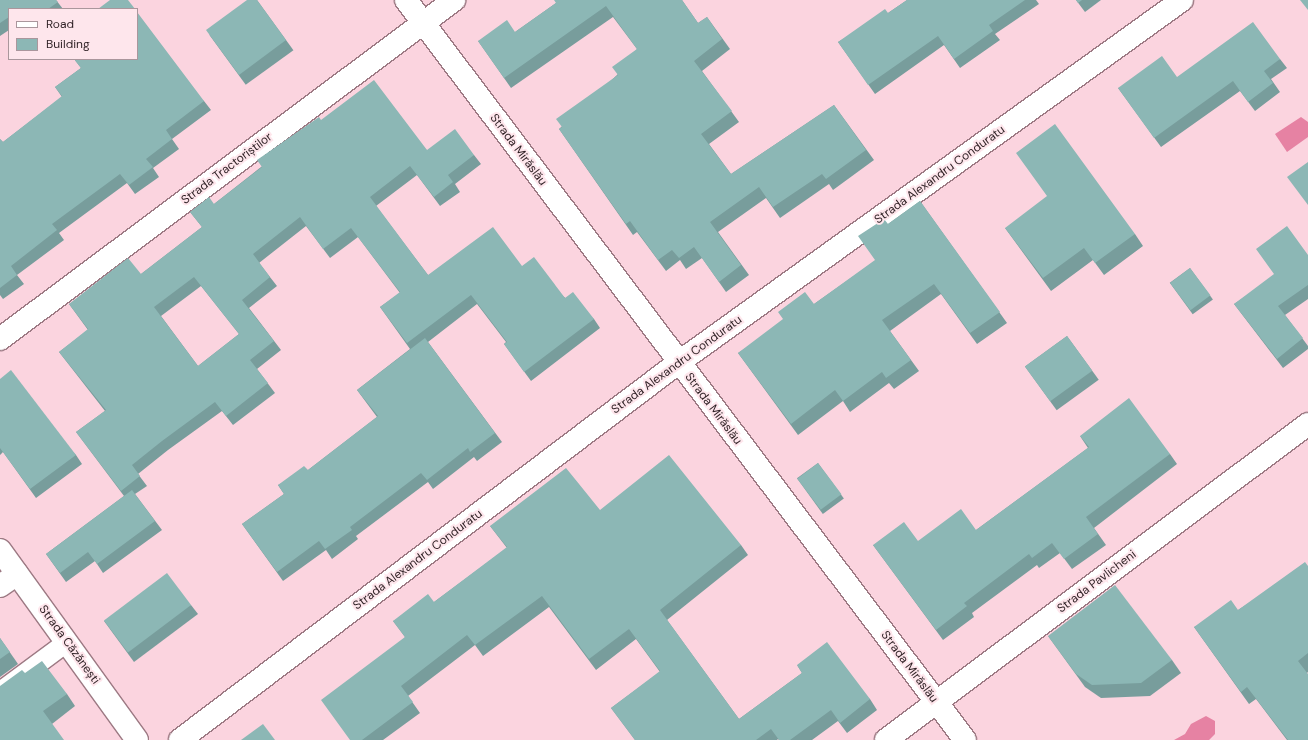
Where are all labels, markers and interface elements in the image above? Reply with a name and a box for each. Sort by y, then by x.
legend [8,8,138,60]
text: Road [46,16,74,32]
text: Building [46,36,90,52]
street label: Strada Mirăslău [486,111,550,189]
street label: Strada Alexandru Conduratu [872,123,1008,227]
street label: Strada Tractoriștilor [179,130,275,208]
street label: Strada Alexandru Conduratu [609,313,745,417]
street label: Strada Mirăslău [681,370,745,448]
street label: Strada Alexandru Conduratu [351,507,485,613]
street label: Strada Pavlicheni [1055,548,1139,616]
street label: Strada Căzănești [36,603,102,687]
street label: Strada Mirăslău [877,628,941,706]

